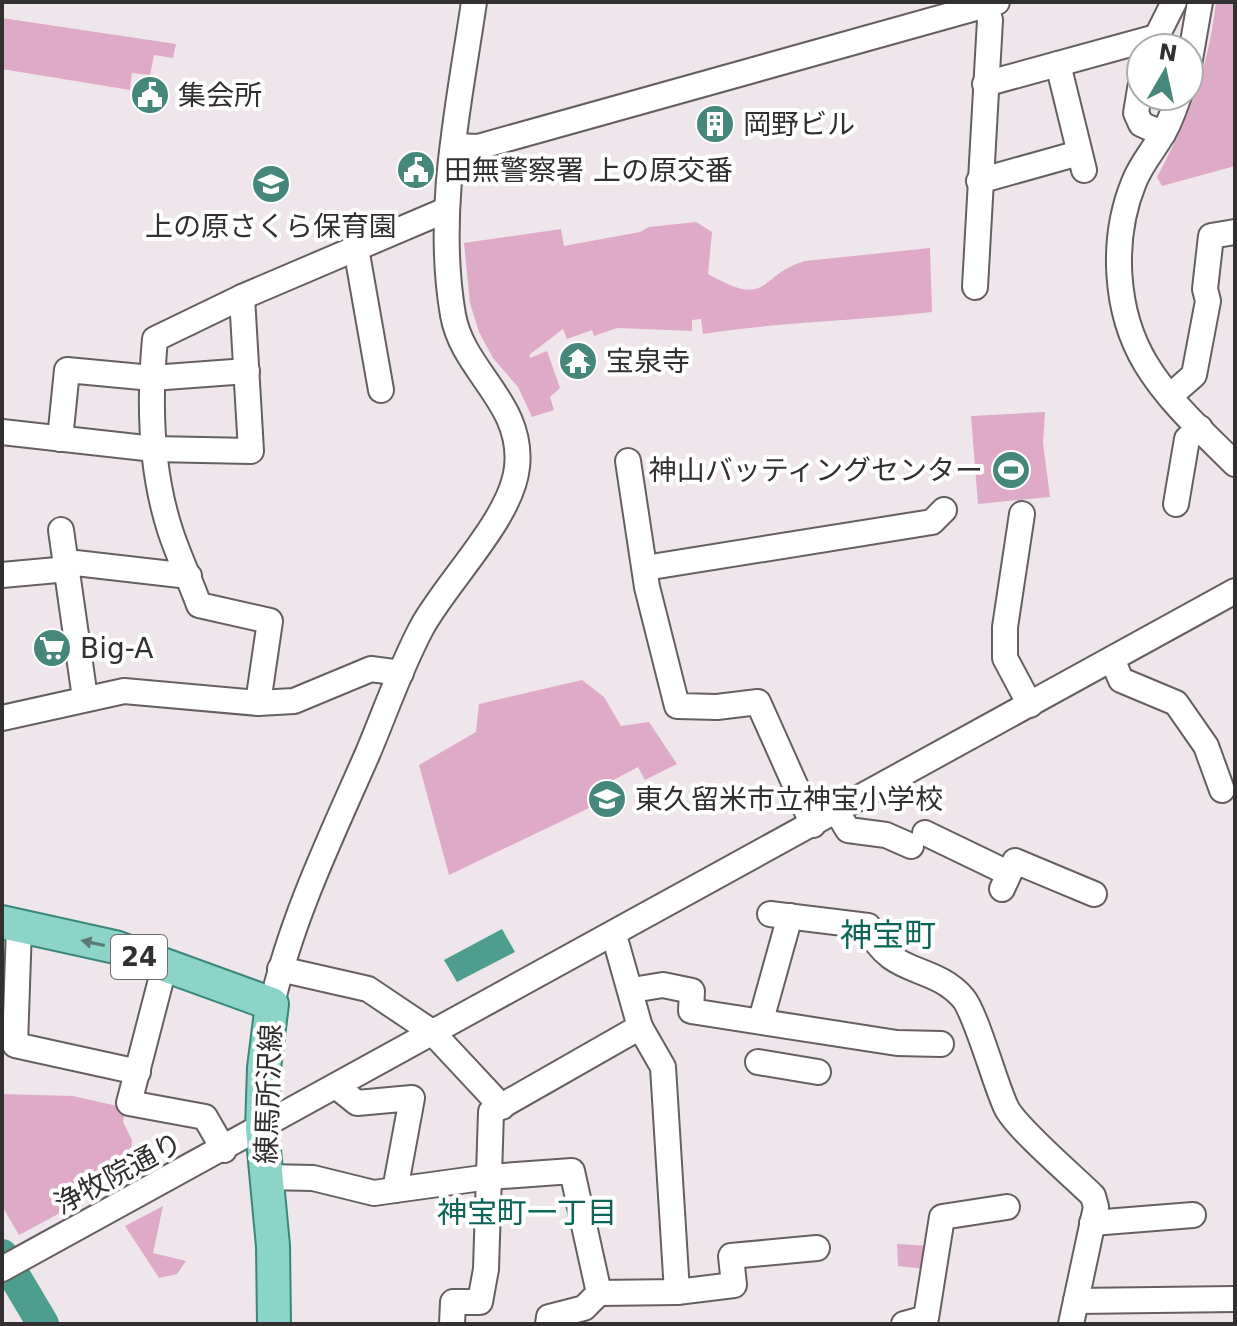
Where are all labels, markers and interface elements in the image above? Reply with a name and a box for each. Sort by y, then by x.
north arrow [1125,32,1205,112]
text: N [1157,39,1179,67]
public building icon: 集会所 [129,74,171,116]
place label: 集会所 [178,79,262,112]
building icon: 岡野ビル [694,103,736,145]
place label: 岡野ビル [743,108,855,141]
public building icon: 田無警察署 上の原交番 [395,149,437,191]
place label: 田無警察署 上の原交番 [444,154,733,187]
school or university icon: 上の原さくら保育園 [250,163,292,205]
place label: 上の原さくら保育園 [145,210,397,243]
temple icon: 宝泉寺 [557,340,599,382]
place label: 宝泉寺 [606,345,690,378]
sports icon: 神山バッティングセンター [990,449,1032,491]
place label: 神山バッティングセンター [649,454,983,487]
supermarket icon: Big-A [31,627,73,669]
place label: Big-A [80,632,153,665]
school or university icon: 東久留米市立神宝小学校 [586,778,628,820]
place label: 東久留米市立神宝小学校 [635,783,943,816]
district label: 神宝町 [840,916,936,954]
road number: 24 [111,935,167,979]
one-way arrow [80,936,105,949]
street label: 練馬所沢線 [250,1023,287,1165]
street label: 浄牧院通り [49,1126,188,1221]
district label: 神宝町一丁目 [437,1195,617,1230]

